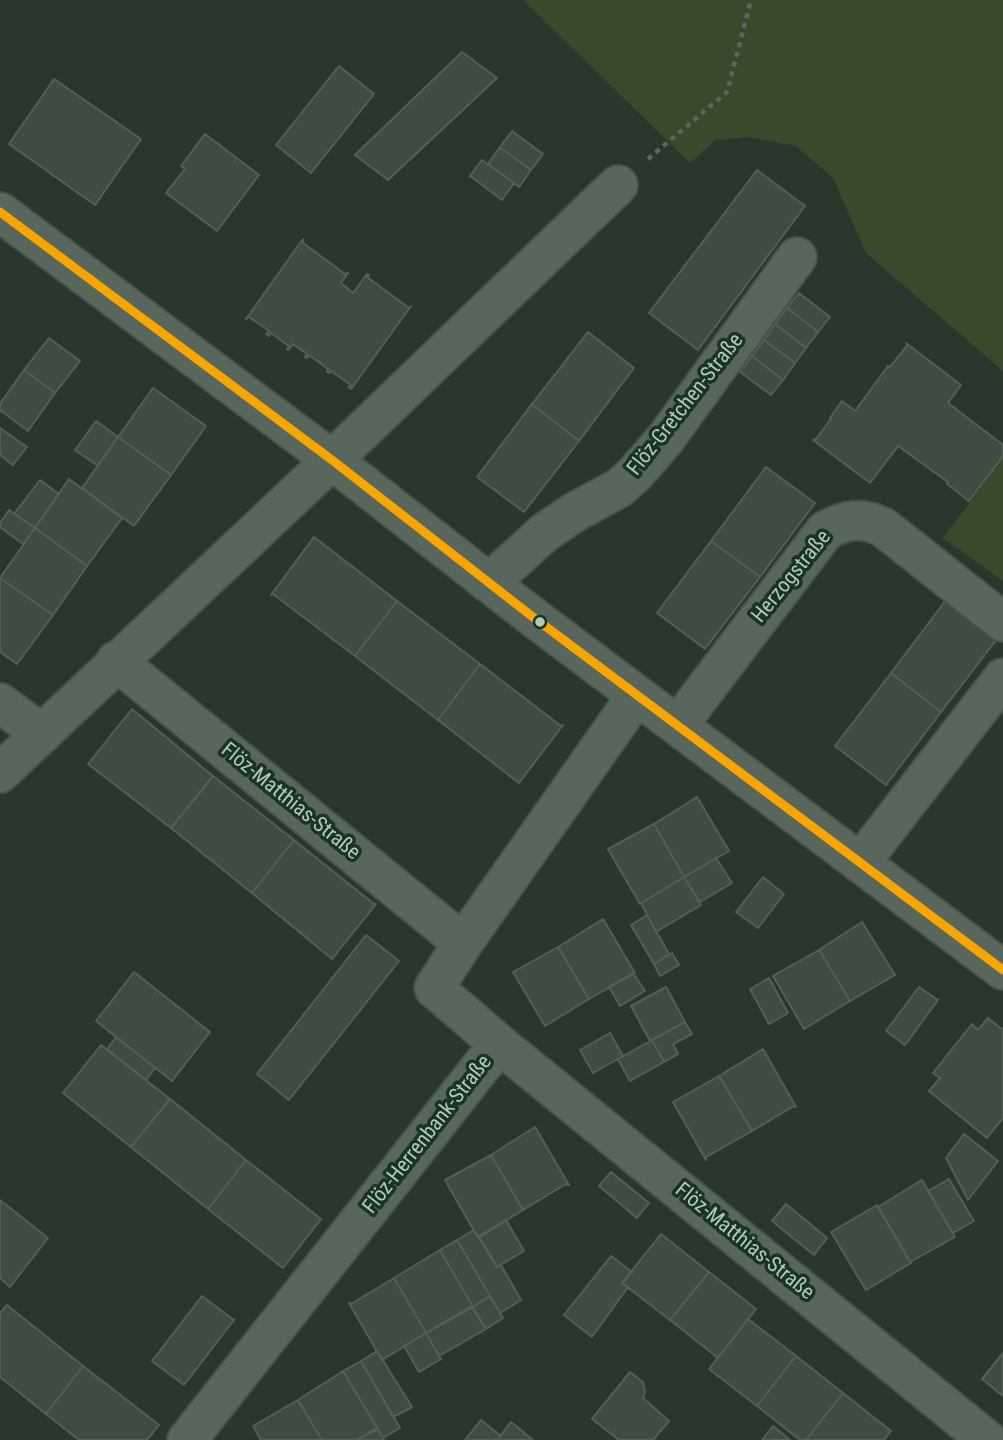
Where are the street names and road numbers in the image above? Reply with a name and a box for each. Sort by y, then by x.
street label: Flöz-Gretchen-Straße [623,329,749,481]
street label: Herzogstraße [747,526,837,628]
street label: Flöz-Matthias-Straße [215,738,365,866]
street label: Flöz-Herrenbank-Straße [358,1051,498,1219]
street label: Flöz-Matthias-Straße [669,1178,819,1306]

